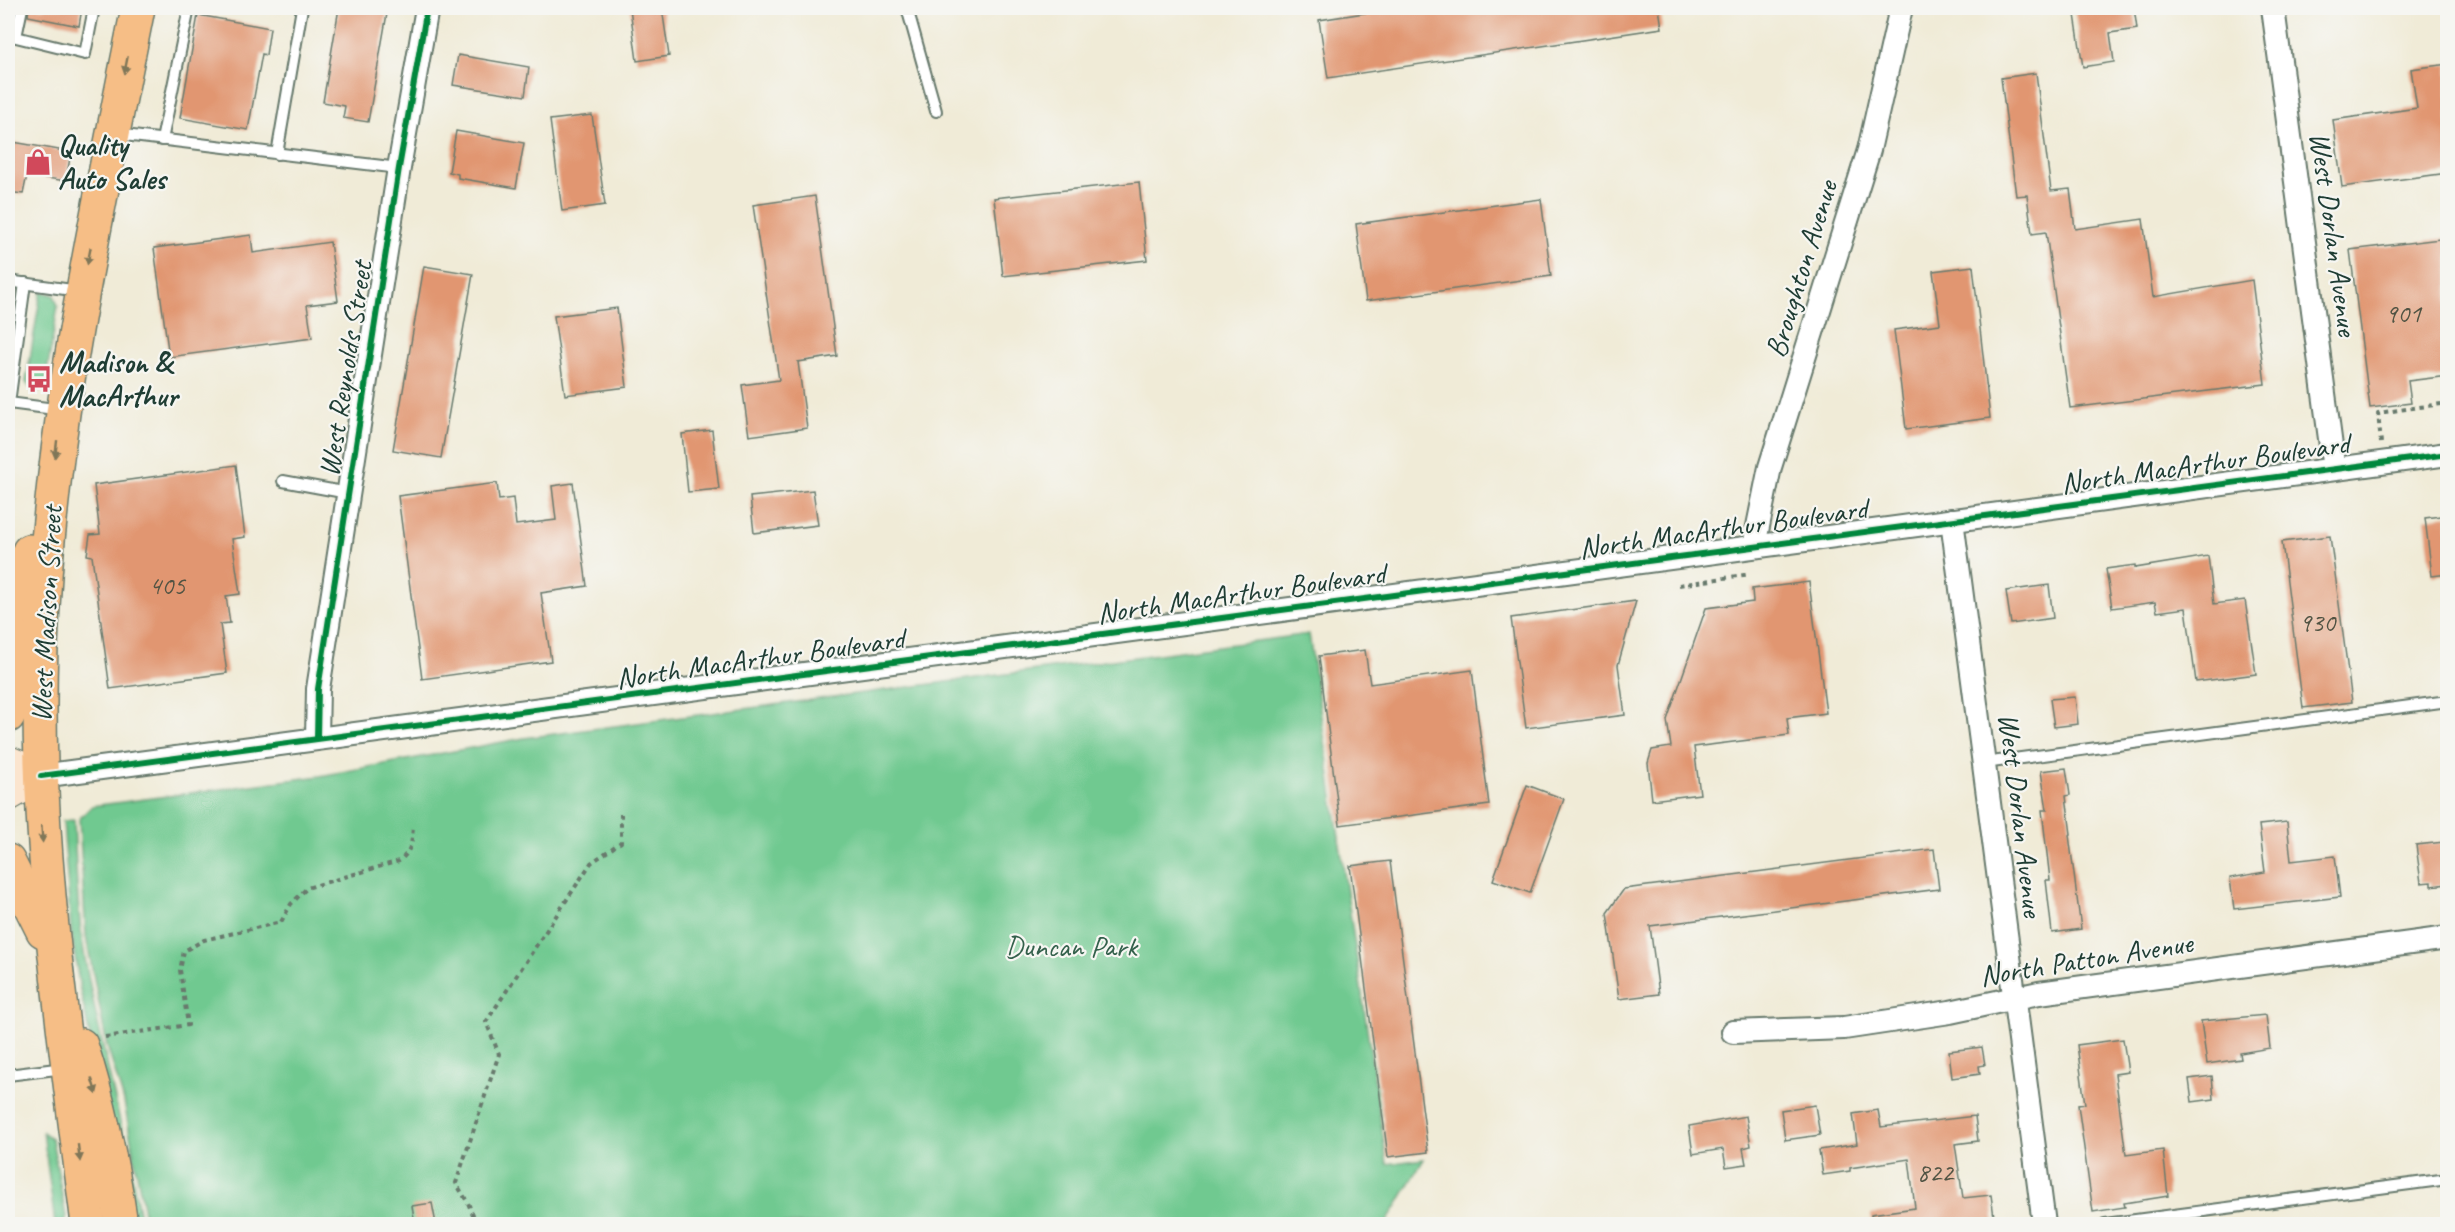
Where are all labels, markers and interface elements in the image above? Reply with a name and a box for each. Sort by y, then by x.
one-way arrow [121,56,130,75]
place label: Quality Auto Sales [58,126,169,198]
street label: West Dorlan Avenue [2301,130,2367,340]
shop icon: Quality Auto Sales [23,147,53,177]
street label: Broughton Avenue [1756,174,1847,362]
one-way arrow [84,247,93,266]
street label: West Reynolds Street [309,256,381,479]
house number: 901 [2385,296,2423,330]
place label: Madison & MacArthur [59,343,181,415]
bus stop icon: Madison & MacArthur [24,364,54,394]
street label: North MacArthur Boulevard [2058,423,2356,502]
one-way arrow [52,439,61,458]
street label: North MacArthur Boulevard [1576,488,1874,567]
street label: West Madison Street [21,502,71,723]
street label: North MacArthur Boulevard [1094,553,1392,632]
house number: 405 [149,568,187,602]
house number: 930 [2299,605,2337,639]
street label: North MacArthur Boulevard [613,618,911,697]
street label: West Dorlan Avenue [1990,711,2053,921]
one-way arrow [38,825,47,844]
street label: North Patton Avenue [1977,923,2197,995]
park label: Duncan Park [1005,927,1139,965]
one-way arrow [90,1077,99,1095]
one-way arrow [75,1144,84,1163]
house number: 822 [1917,1155,1955,1189]

